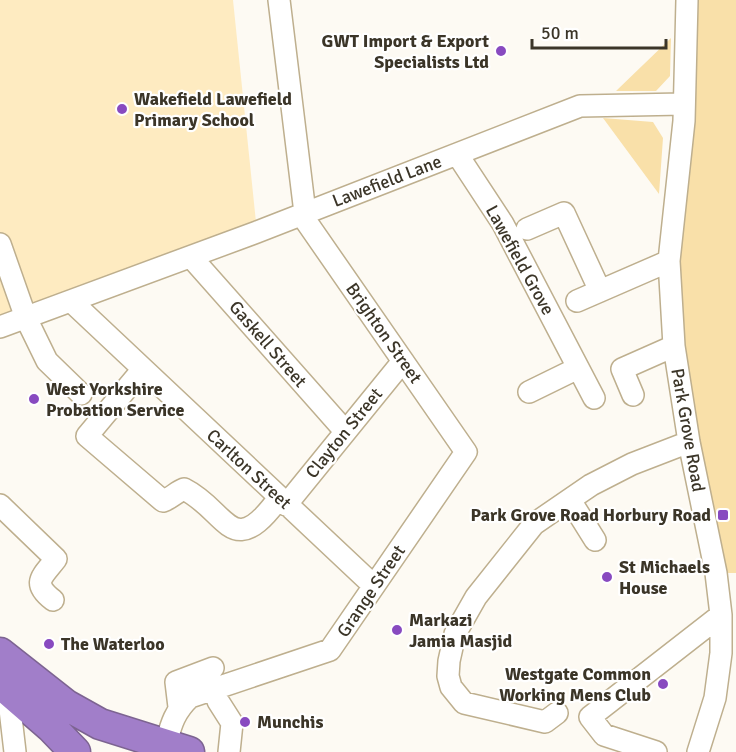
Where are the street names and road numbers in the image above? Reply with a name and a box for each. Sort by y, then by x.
street label: Lawefield Lane [329,150,445,212]
street label: Lawefield Grove [481,201,559,319]
street label: Brighton Street [341,278,427,388]
street label: Gaskell Street [224,296,312,392]
street label: Park Grove Road [666,367,710,493]
street label: Clayton Street [301,383,387,483]
street label: Carlton Street [202,424,296,514]
street label: Grange Street [332,541,410,641]

